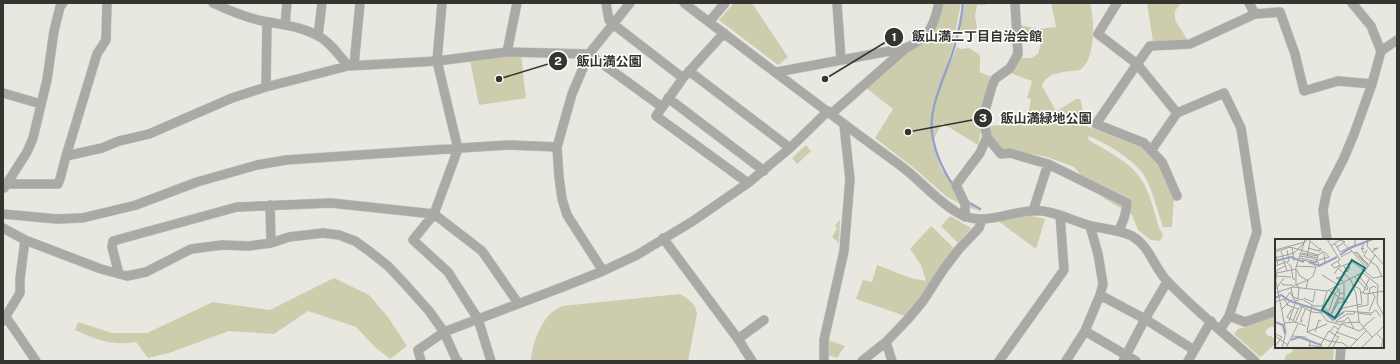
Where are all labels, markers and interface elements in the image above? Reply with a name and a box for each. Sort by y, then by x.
callout: 飯山満二丁目自治会館 [884,24,1050,49]
text: 飯山満二丁目自治会館 [912,29,1042,44]
text: 1 [891,30,897,44]
callout: 飯山満公園 [548,49,649,74]
text: 2 [554,54,562,68]
text: 飯山満公園 [576,54,642,69]
callout: 飯山満緑地公園 [973,106,1100,131]
text: 3 [979,111,987,125]
text: 飯山満緑地公園 [1000,111,1092,126]
inset map [1275,239,1384,348]

